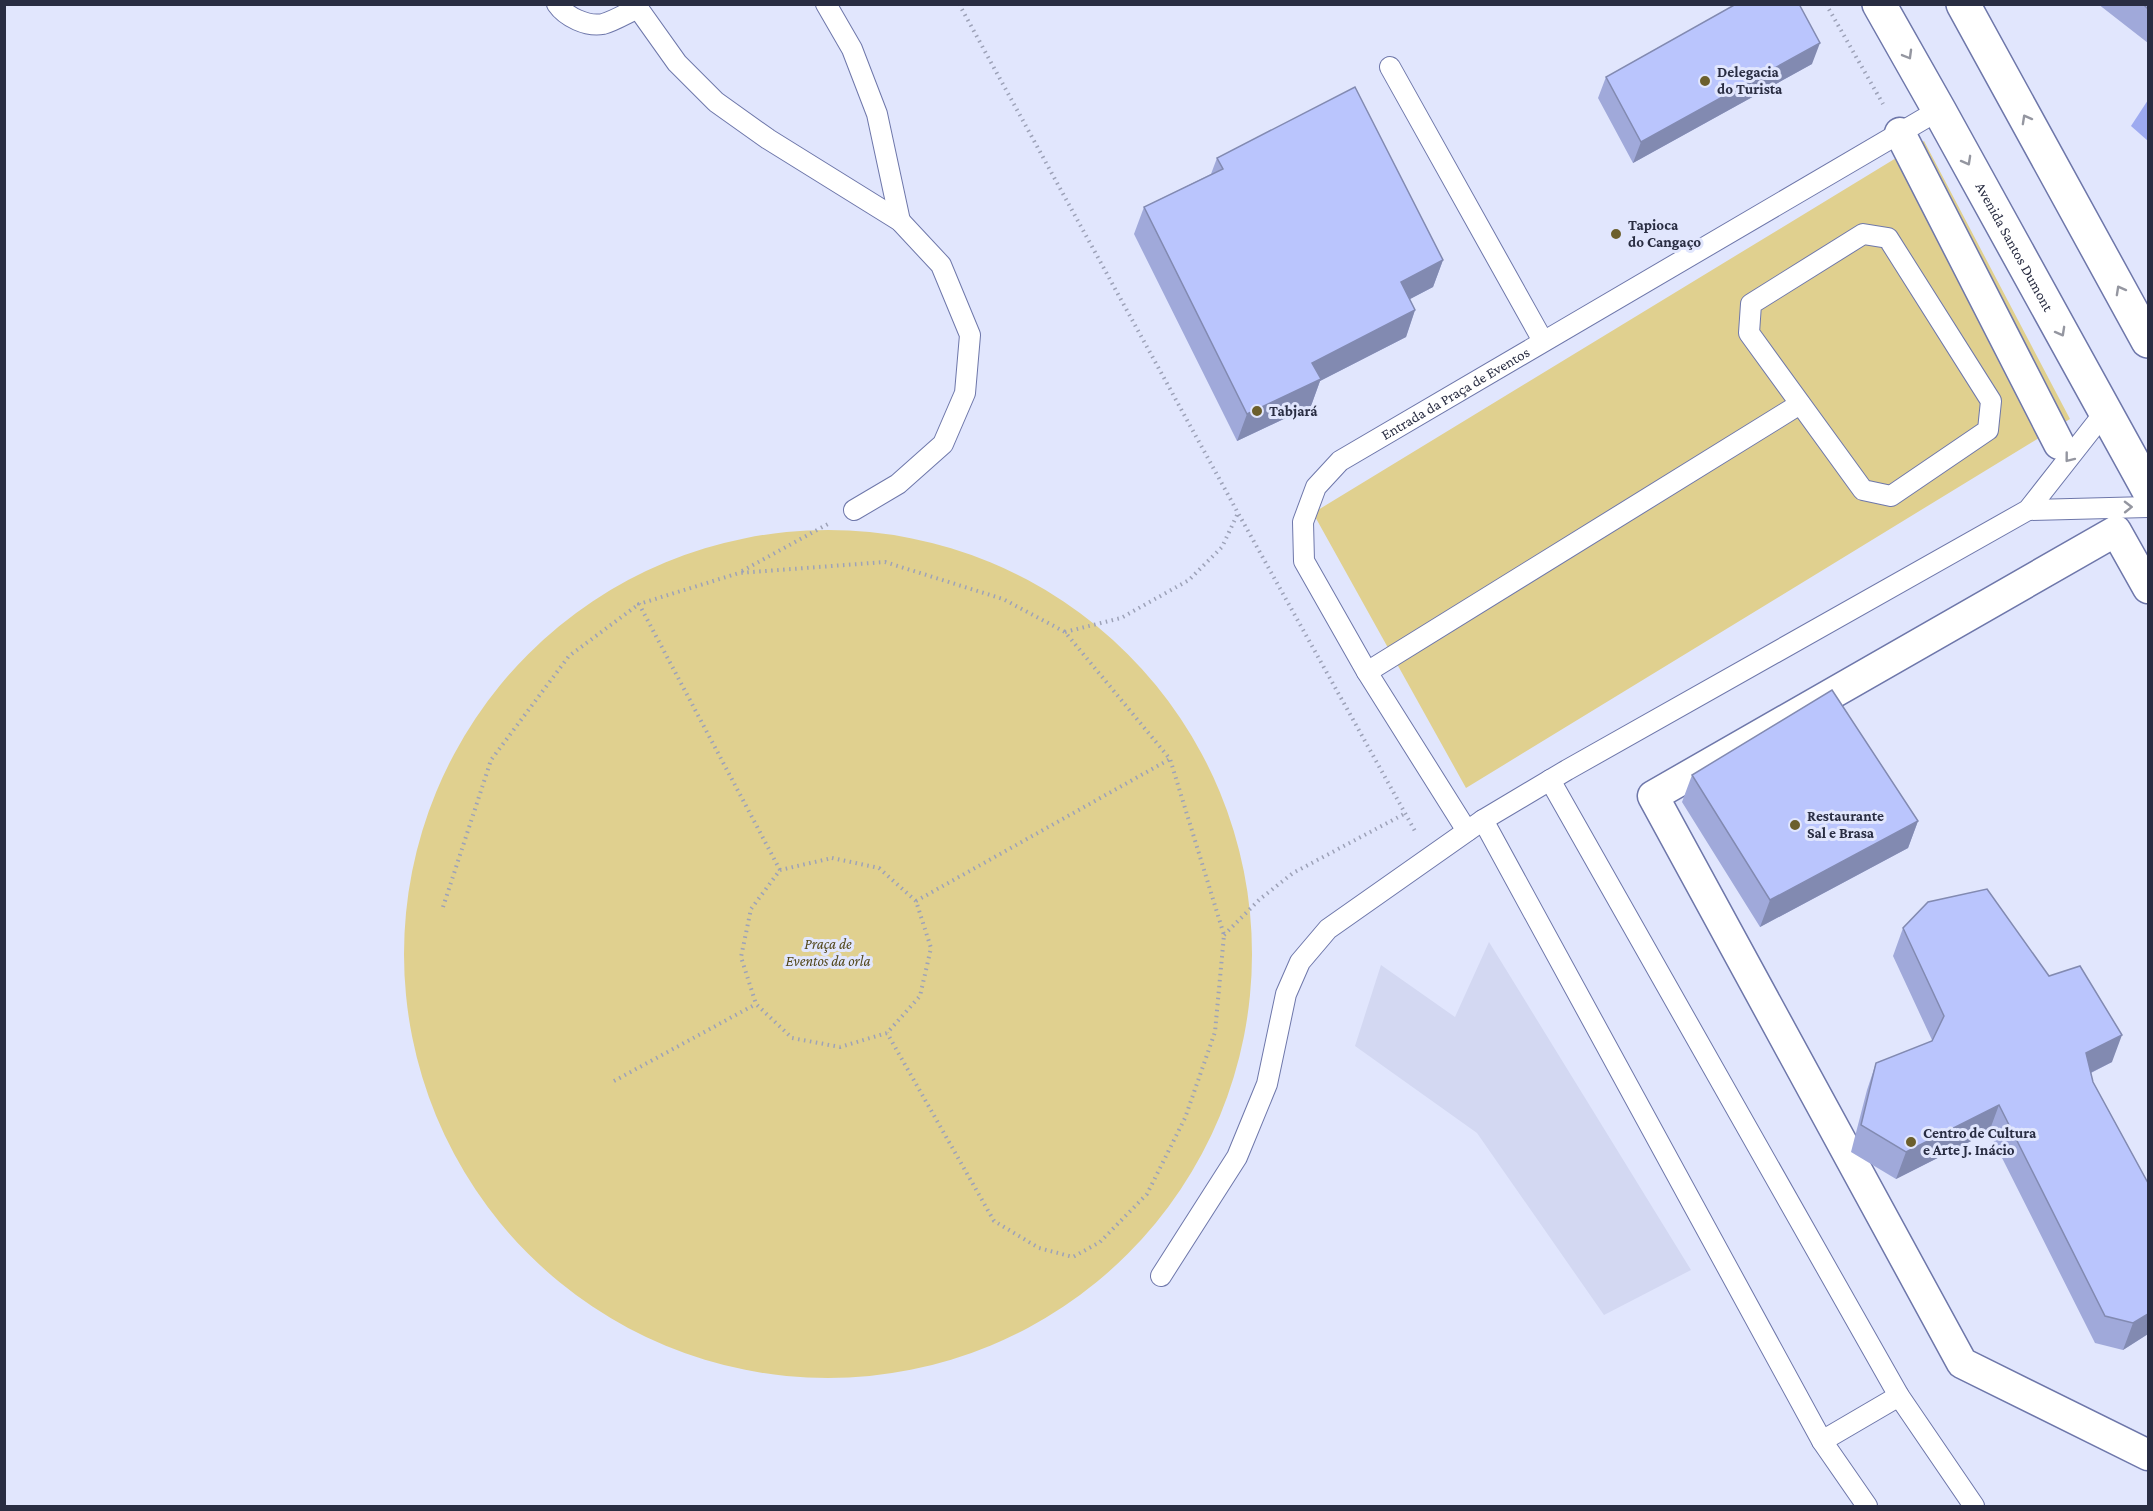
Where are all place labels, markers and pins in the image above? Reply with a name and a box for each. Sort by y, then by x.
place label: Delegacia do Turista [1717,64,1783,97]
marker: Delegacia do Turista [1698,74,1712,88]
place label: Tapioca do Cangaço [1628,217,1701,250]
marker: Tapioca do Cangaço [1609,227,1623,241]
place label: Tabjará [1269,403,1318,420]
marker: Tabjará [1250,404,1264,418]
place label: Restaurante Sal e Brasa [1807,808,1884,841]
marker: Restaurante Sal e Brasa [1788,818,1802,832]
place label: Centro de Cultura e Arte J. Inácio [1923,1125,2037,1158]
marker: Centro de Cultura e Arte J. Inácio [1904,1135,1918,1149]

